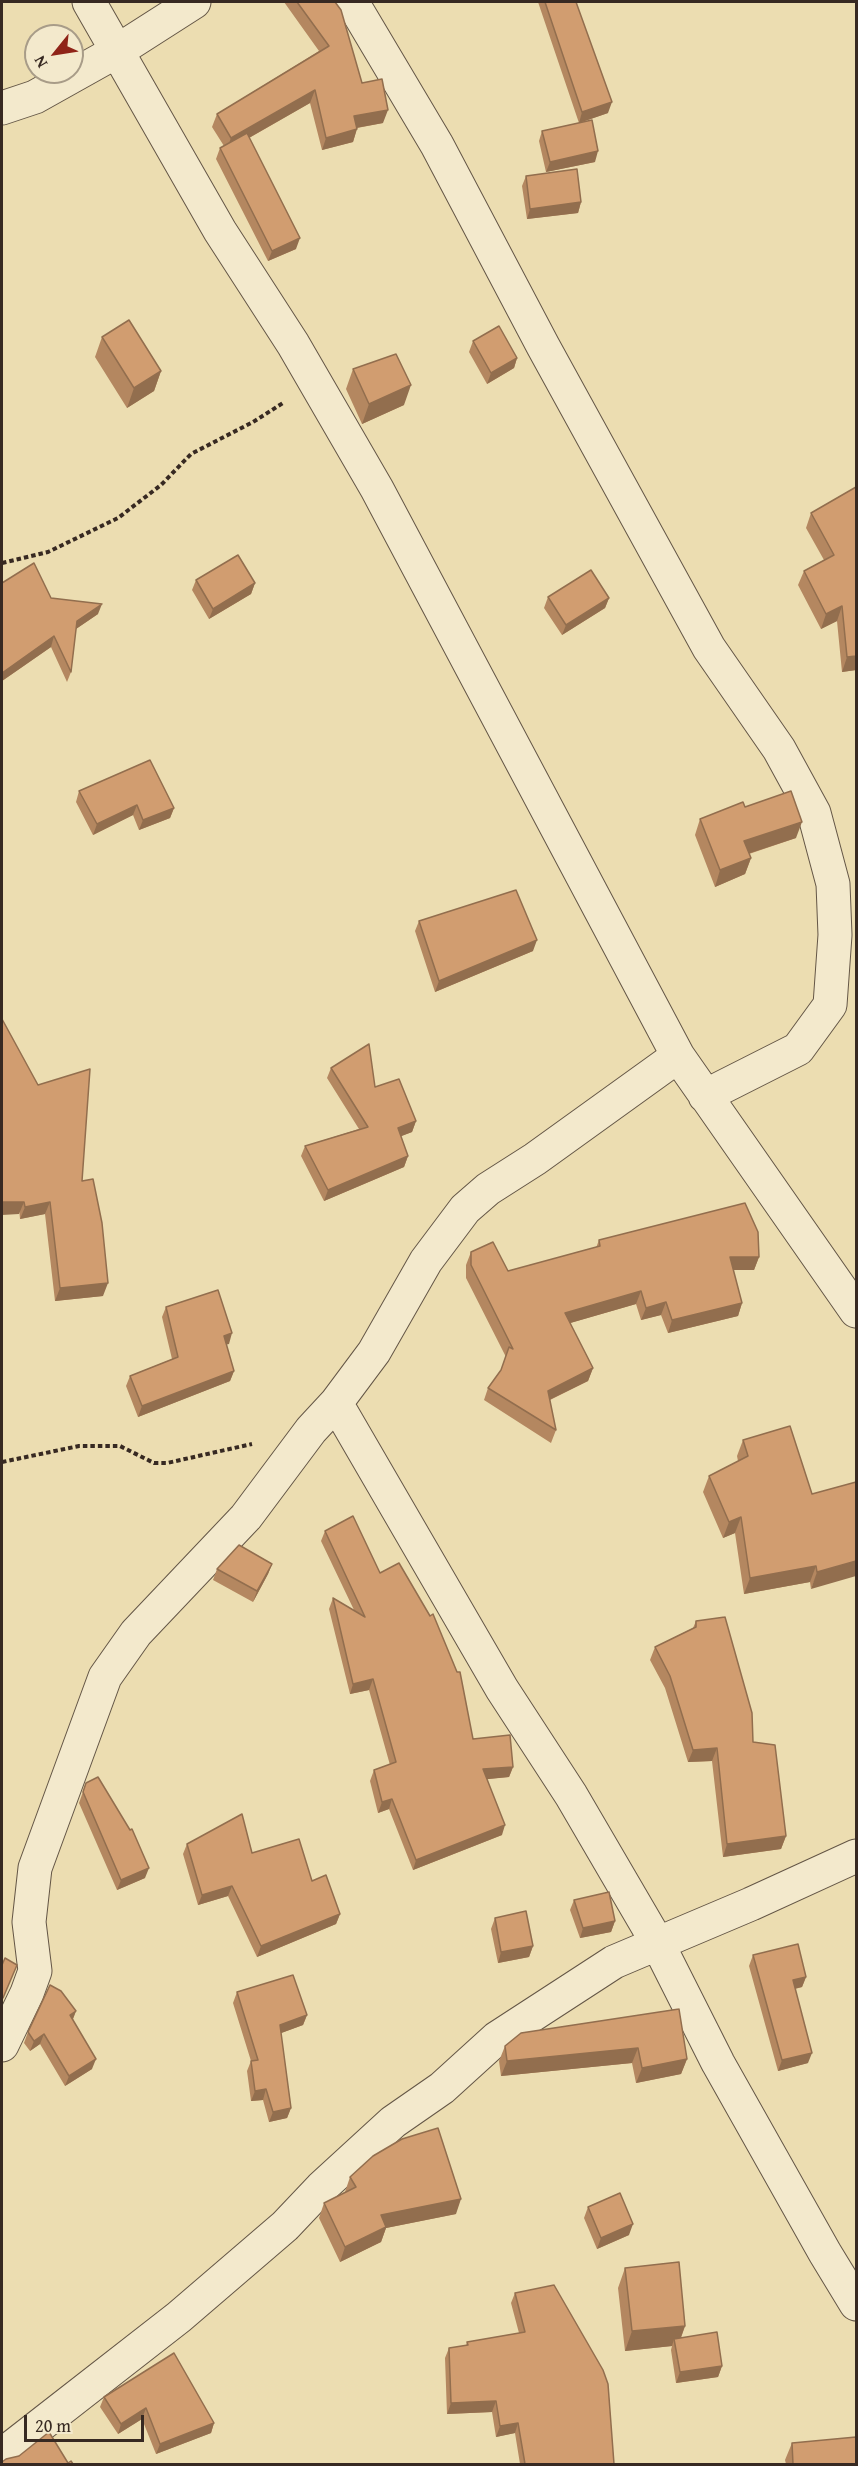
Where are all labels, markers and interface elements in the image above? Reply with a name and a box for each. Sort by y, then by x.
north arrow [24,24,84,84]
text: N [27,51,53,73]
scale bar [27,2403,147,2441]
text: 20 m [35,2412,71,2439]

